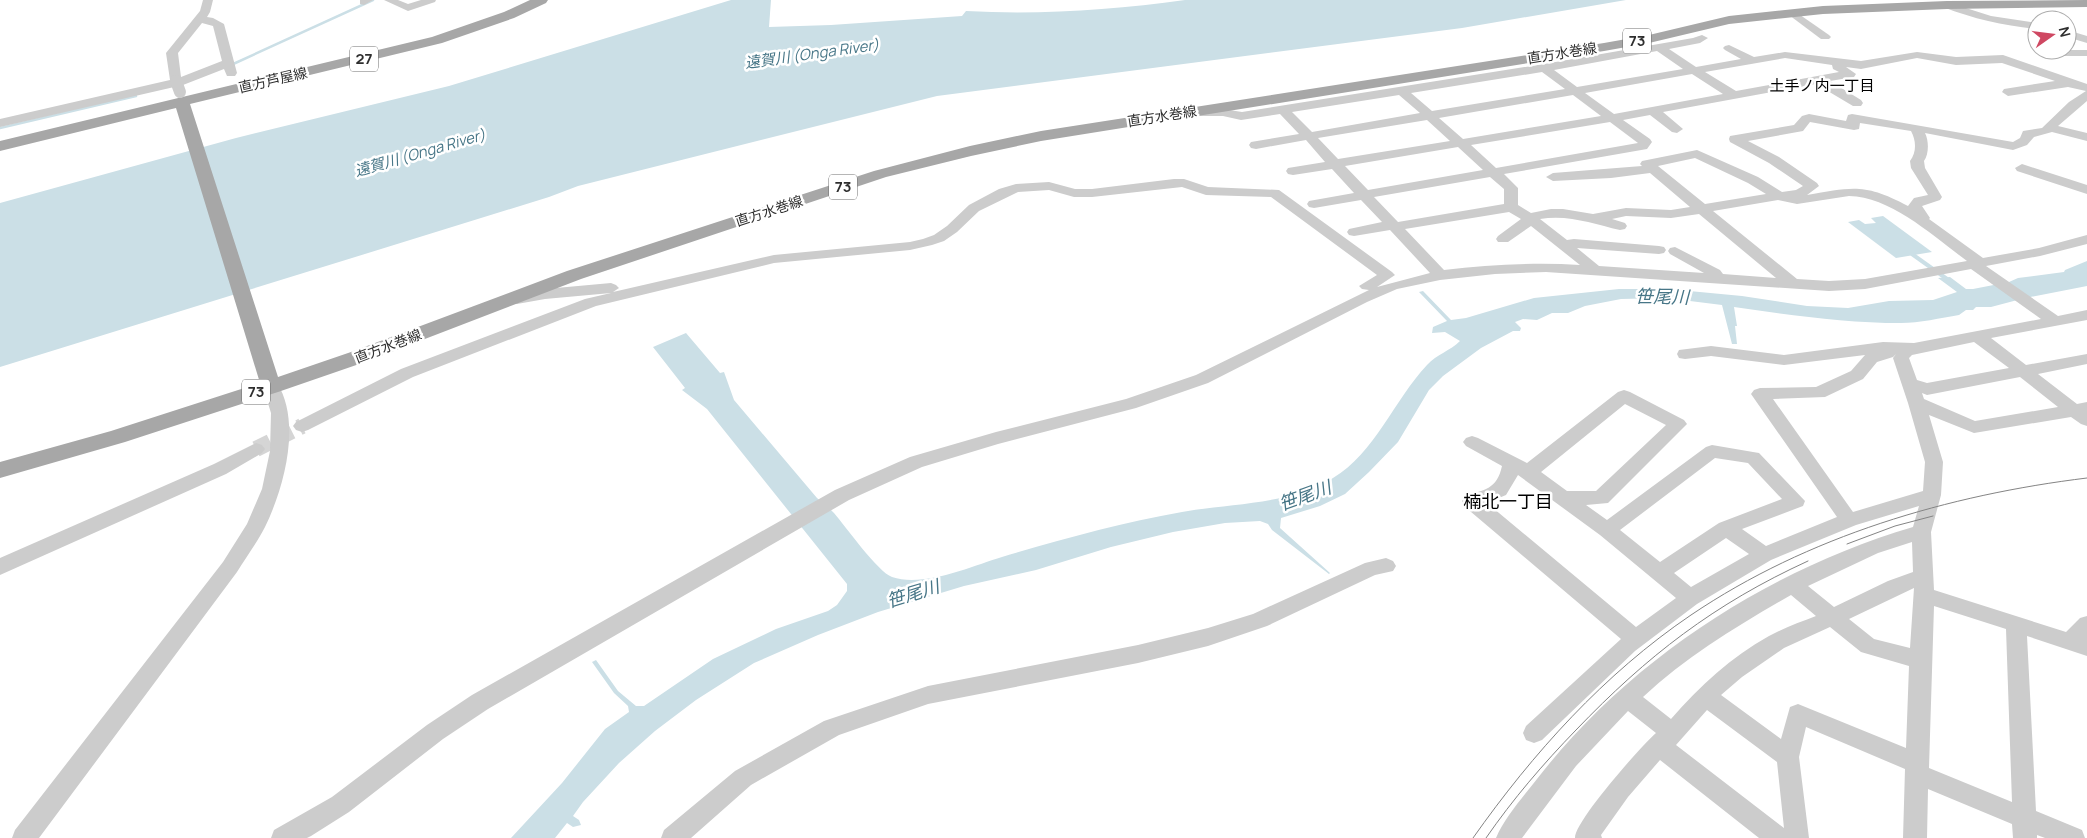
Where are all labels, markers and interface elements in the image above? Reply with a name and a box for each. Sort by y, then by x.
north arrow [2027,10,2077,60]
text: N [2055,25,2076,39]
road number: 73 [1623,28,1651,54]
water label: 遠賀川 (Onga River) [744,34,880,73]
street label: 直方水巻線 [1526,38,1598,67]
road number: 27 [350,46,378,72]
street label: 直方芦屋線 [237,62,309,97]
district label: 土手ノ内一丁目 [1769,75,1875,96]
street label: 直方水巻線 [1126,101,1198,130]
water label: 遠賀川 (Onga River) [352,124,488,181]
road number: 73 [829,174,857,200]
street label: 直方水巻線 [733,191,805,230]
water label: 笹尾川 [1635,284,1691,309]
street label: 直方水巻線 [352,324,424,367]
road number: 73 [242,380,270,404]
water label: 笹尾川 [1275,474,1336,516]
district label: 楠北一丁目 [1463,489,1553,513]
water label: 笹尾川 [883,573,944,612]

